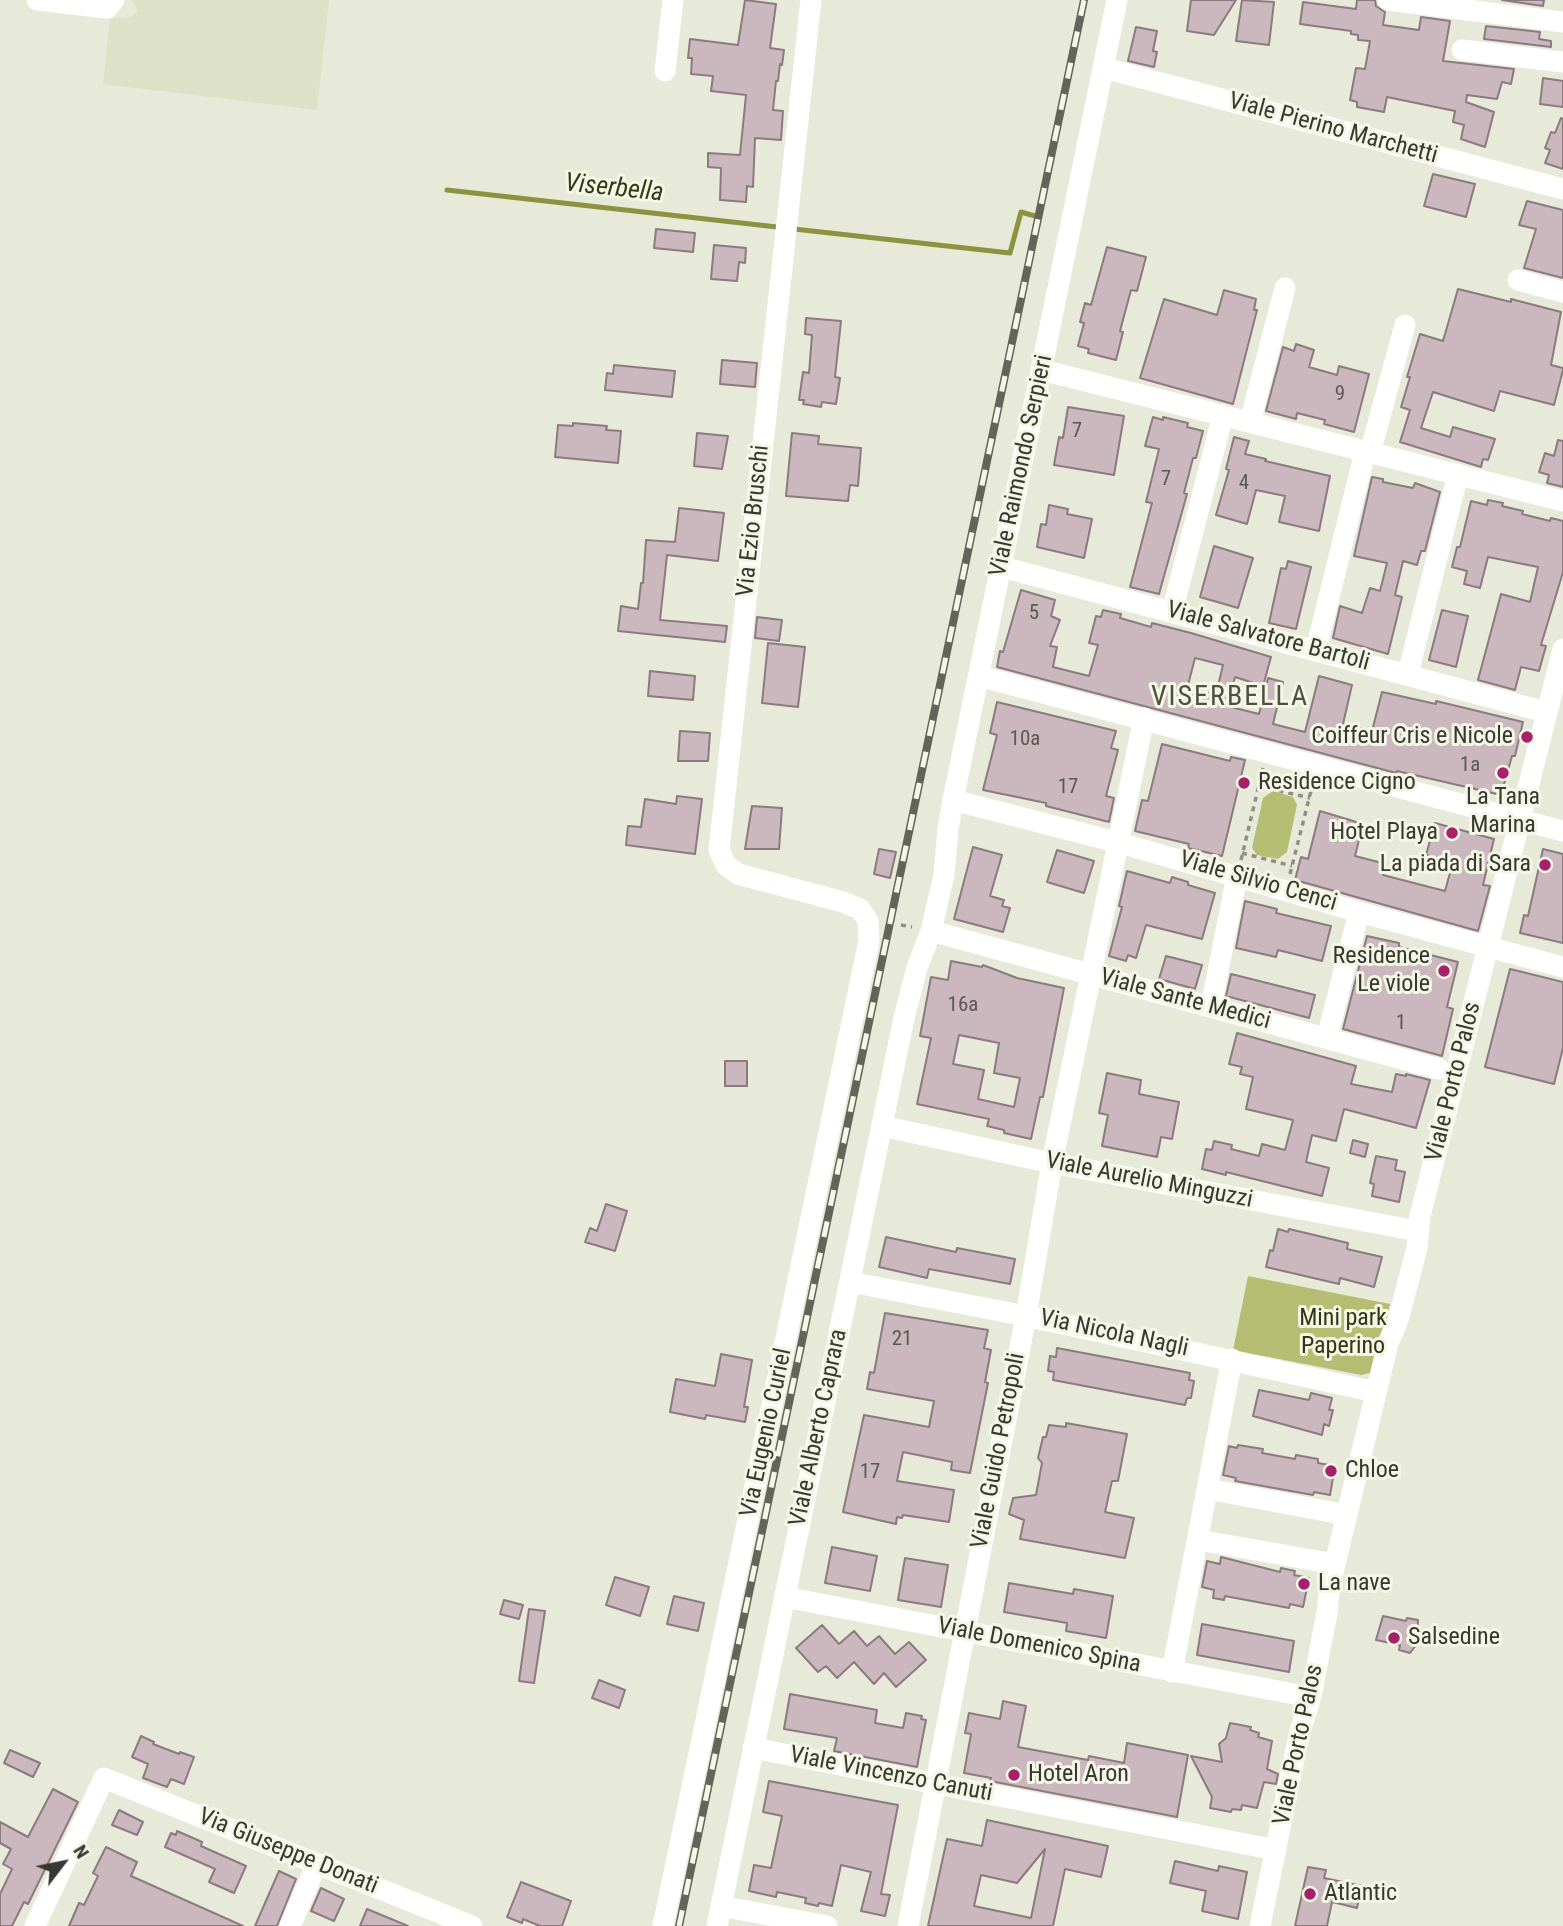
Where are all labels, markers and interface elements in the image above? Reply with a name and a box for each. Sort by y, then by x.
street label: Viale Pierino Marchetti [1225,87,1441,171]
water label: Viserbella [563,168,665,210]
street label: Viale Raimondo Serpieri [984,352,1060,580]
house number: 9 [1335,382,1345,408]
house number: 7 [1072,419,1082,445]
street label: Via Ezio Bruschi [732,444,776,598]
house number: 7 [1161,467,1171,493]
house number: 4 [1239,471,1249,497]
street label: Viale Salvatore Bartoli [1163,596,1373,678]
house number: 5 [1029,601,1039,627]
district label: VISERBELLA [1152,681,1308,715]
place label: Coiffeur Cris e Nicole [1311,723,1513,751]
house number: 10a [1010,727,1040,753]
marker: Coiffeur Cris e Nicole [1519,729,1535,745]
house number: 1a [1460,753,1480,779]
marker: La Tana Marina [1495,765,1511,781]
place label: Residence Cigno [1258,769,1416,797]
house number: 17 [1058,775,1078,801]
marker: Residence Cigno [1236,775,1252,791]
place label: La Tana Marina [1466,784,1540,840]
place label: Hotel Playa [1330,819,1438,847]
marker: Hotel Playa [1444,825,1460,841]
street label: Viale Silvio Cenci [1176,846,1340,918]
place label: La piada di Sara [1380,851,1531,879]
marker: La piada di Sara [1537,857,1553,873]
place label: Residence Le viole [1332,943,1430,999]
street label: Viale Sante Medici [1096,963,1274,1037]
marker: Residence Le viole [1436,963,1452,979]
house number: 16a [948,993,978,1019]
street label: Viale Porto Palos [1420,999,1488,1165]
house number: 1 [1396,1011,1406,1037]
street label: Viale Aurelio Minguzzi [1043,1147,1255,1215]
street label: Via Nicola Nagli [1037,1304,1191,1364]
park label: Mini park Paperino [1299,1305,1387,1361]
street label: Viale Alberto Caprara [784,1327,854,1529]
house number: 21 [892,1327,912,1353]
street label: Via Eugenio Curiel [735,1346,799,1520]
street label: Viale Guido Petropoli [966,1351,1032,1551]
place label: Chloe [1345,1457,1399,1485]
house number: 17 [860,1460,880,1486]
marker: Chloe [1323,1463,1339,1479]
place label: La nave [1318,1570,1391,1598]
marker: La nave [1296,1576,1312,1592]
street label: Viale Domenico Spina [935,1612,1143,1680]
place label: Salsedine [1408,1624,1500,1652]
marker: Salsedine [1386,1630,1402,1646]
street label: Viale Porto Palos [1268,1662,1330,1828]
street label: Viale Vincenzo Canuti [787,1741,995,1809]
place label: Hotel Aron [1028,1761,1129,1789]
marker: Hotel Aron [1006,1767,1022,1783]
street label: Via Giuseppe Donati [194,1803,382,1901]
north arrow [28,1828,98,1898]
text: N [68,1841,94,1863]
place label: Atlantic [1324,1880,1397,1908]
marker: Atlantic [1302,1886,1318,1902]

